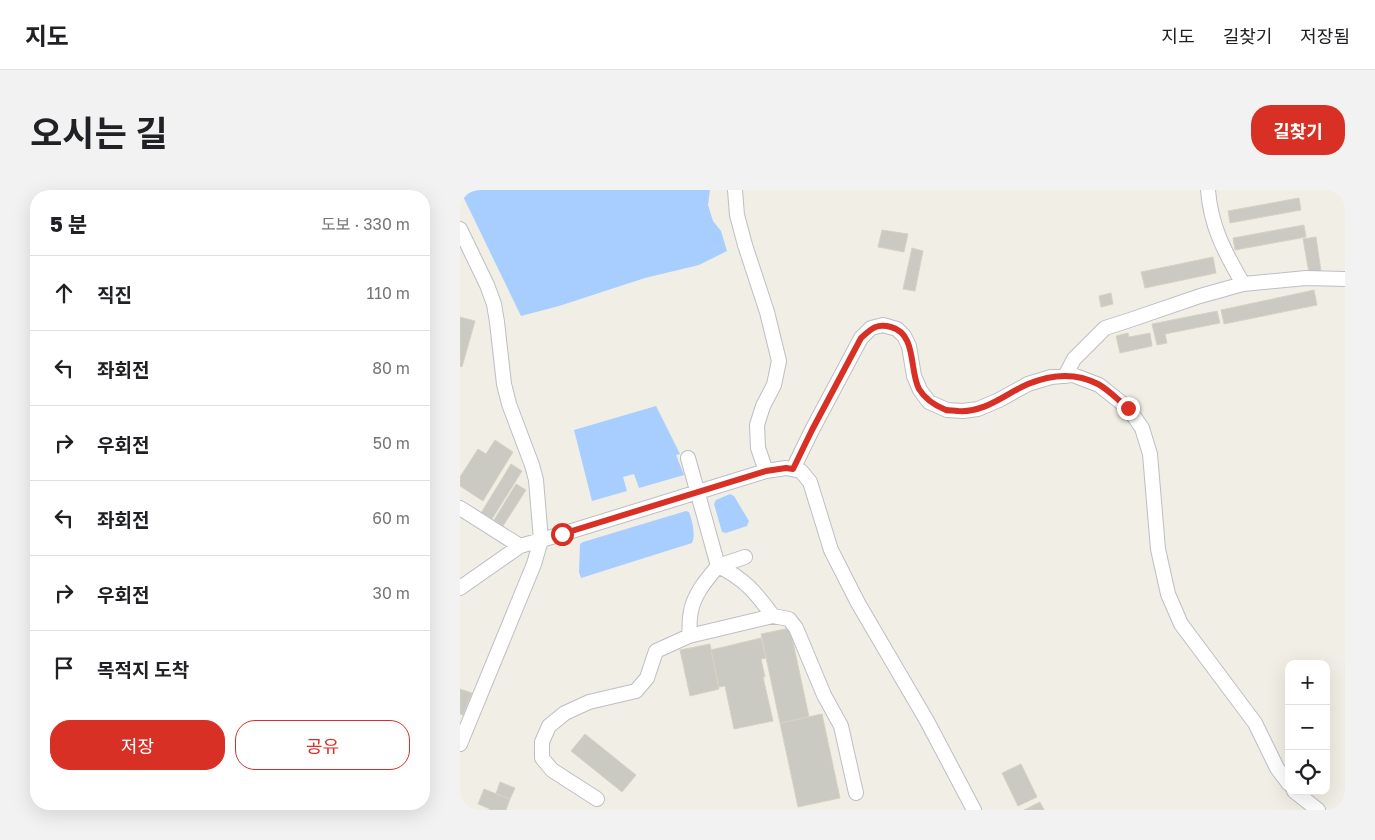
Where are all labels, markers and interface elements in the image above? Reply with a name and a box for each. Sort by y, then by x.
text: 지도 [25,21,69,50]
text: 지도 [1162,25,1195,47]
text: 길찾기 [1223,25,1272,47]
text: 저장됨 [1300,25,1350,47]
button: 길찾기 [1251,105,1345,155]
text: 오시는 길 [30,112,168,154]
text: 5 분 [50,211,87,237]
text: 도보 · 330 m [321,214,410,234]
icon: ahead [50,279,78,307]
text: 직진 [97,283,132,306]
text: 110 m [366,283,410,303]
icon: left [50,354,78,382]
text: 좌회전 [97,358,149,381]
text: 80 m [372,358,410,378]
route end [1117,397,1140,420]
icon: right [50,429,78,457]
text: 우회전 [97,433,149,456]
text: 50 m [373,433,410,453]
icon: left [50,504,78,532]
text: 좌회전 [97,508,149,531]
text: 60 m [372,508,410,528]
route start [551,523,574,546]
icon: right [50,579,78,607]
text: 우회전 [97,583,149,606]
text: 30 m [373,583,410,603]
icon: arrive [50,654,78,682]
text: 목적지 도착 [97,658,189,681]
map controls [1285,660,1330,795]
button: + [1285,660,1330,705]
button: − [1285,705,1330,750]
button: 저장 [50,720,225,770]
button: 공유 [235,720,410,770]
button: locate [1285,750,1330,795]

